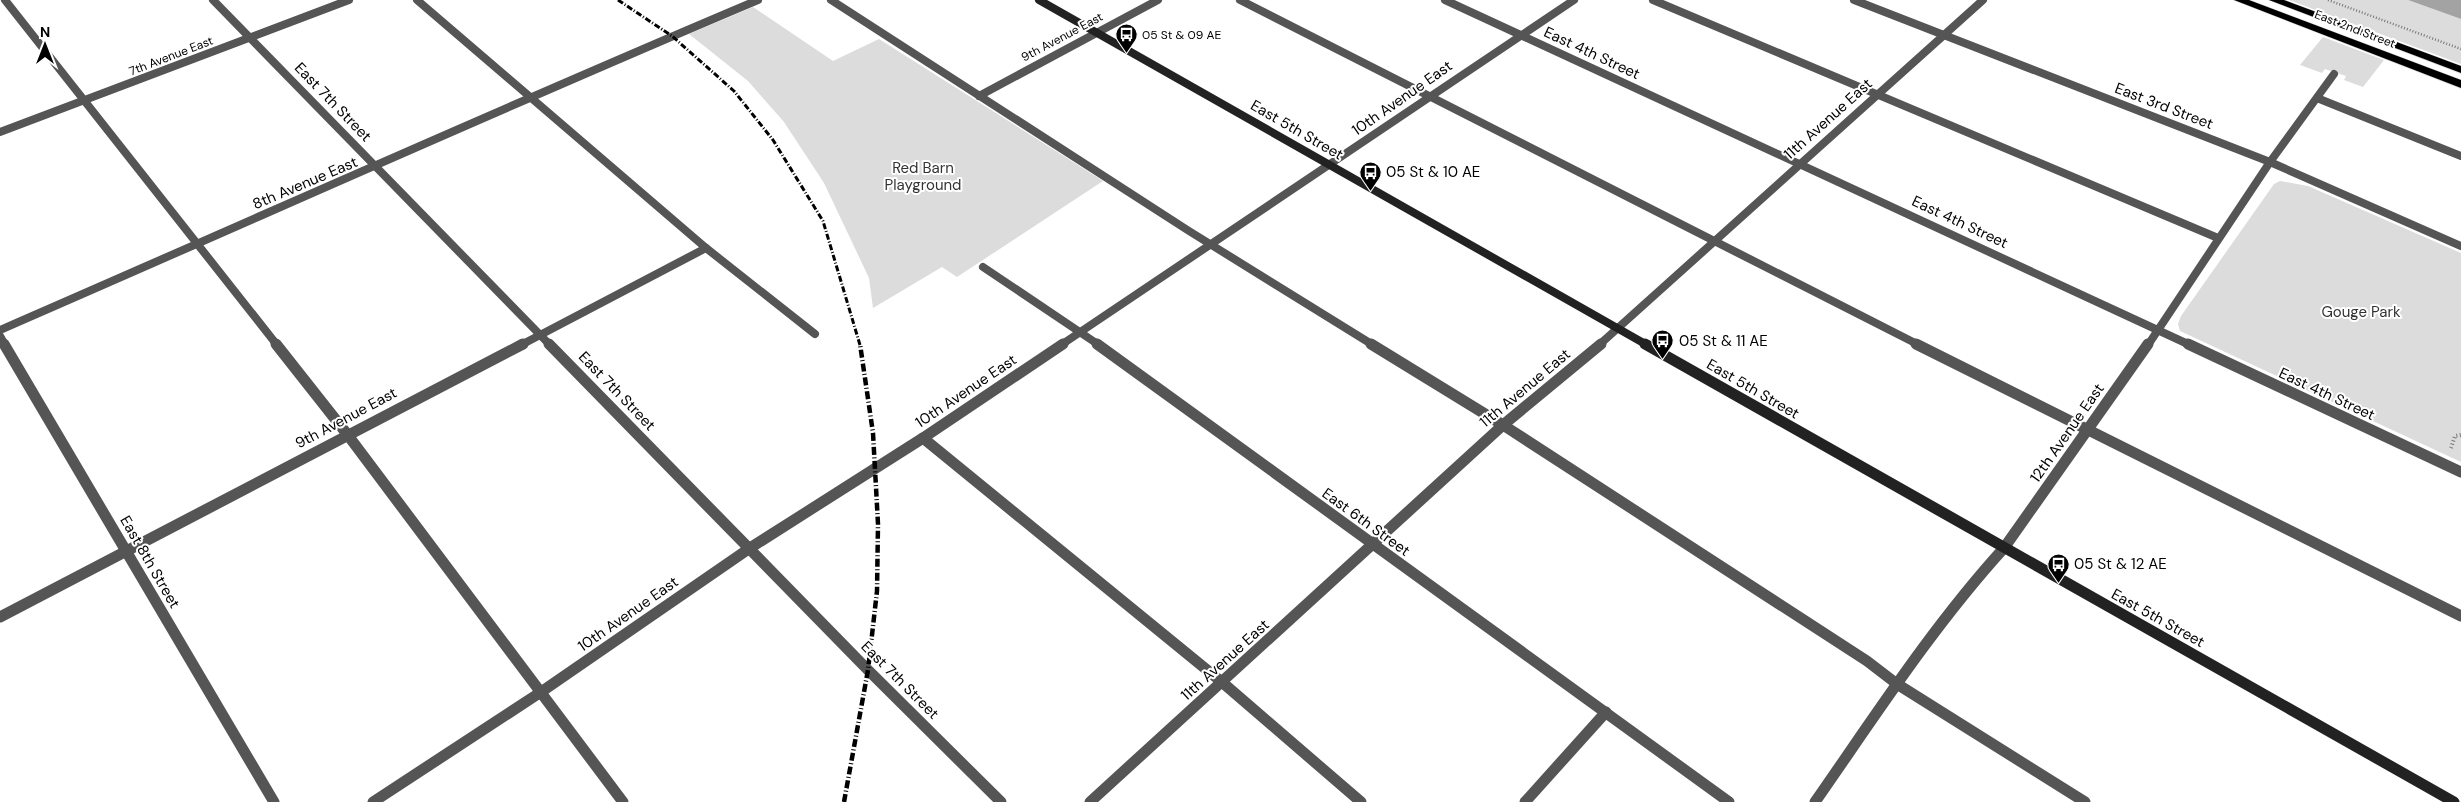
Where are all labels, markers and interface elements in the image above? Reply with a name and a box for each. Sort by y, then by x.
street label: East 2nd Street [2312,6,2398,52]
street label: 9th Avenue East [1018,9,1106,65]
north arrow [20,20,70,70]
street label: East 4th Street [1541,22,1643,84]
text: N [40,23,50,41]
bus stop icon: 05 St & 09 AE [1114,23,1138,54]
place label: 05 St & 09 AE [1142,27,1221,43]
street label: 7th Avenue East [127,32,216,79]
street label: 10th Avenue East [1348,56,1456,140]
street label: East 7th Street [290,58,376,146]
street label: 11th Avenue East [1779,74,1877,164]
street label: East 3rd Street [2112,78,2216,134]
street label: East 5th Street [1247,95,1347,165]
street label: 8th Avenue East [249,152,361,214]
park label: Red Barn Playground [885,158,962,195]
bus stop icon: 05 St & 10 AE [1358,160,1382,191]
place label: 05 St & 10 AE [1386,162,1480,182]
street label: East 4th Street [1909,191,2011,253]
park label: Gouge Park [2321,302,2401,322]
bus stop icon: 05 St & 11 AE [1651,329,1675,360]
place label: 05 St & 11 AE [1679,331,1768,351]
street label: 11th Avenue East [1475,344,1575,432]
street label: East 7th Street [574,347,660,435]
street label: 10th Avenue East [911,350,1021,432]
street label: East 5th Street [1703,354,1803,424]
street label: East 4th Street [2276,363,2378,425]
street label: 12th Avenue East [2025,379,2109,486]
street label: 9th Avenue East [292,383,401,453]
street label: East 6th Street [1318,483,1414,561]
street label: East 8th Street [115,512,185,612]
bus stop icon: 05 St & 12 AE [2046,552,2070,583]
place label: 05 St & 12 AE [2074,554,2167,574]
street label: 10th Avenue East [574,572,682,656]
street label: East 5th Street [2108,584,2208,652]
street label: 11th Avenue East [1176,615,1274,705]
street label: East 7th Street [857,637,943,723]

